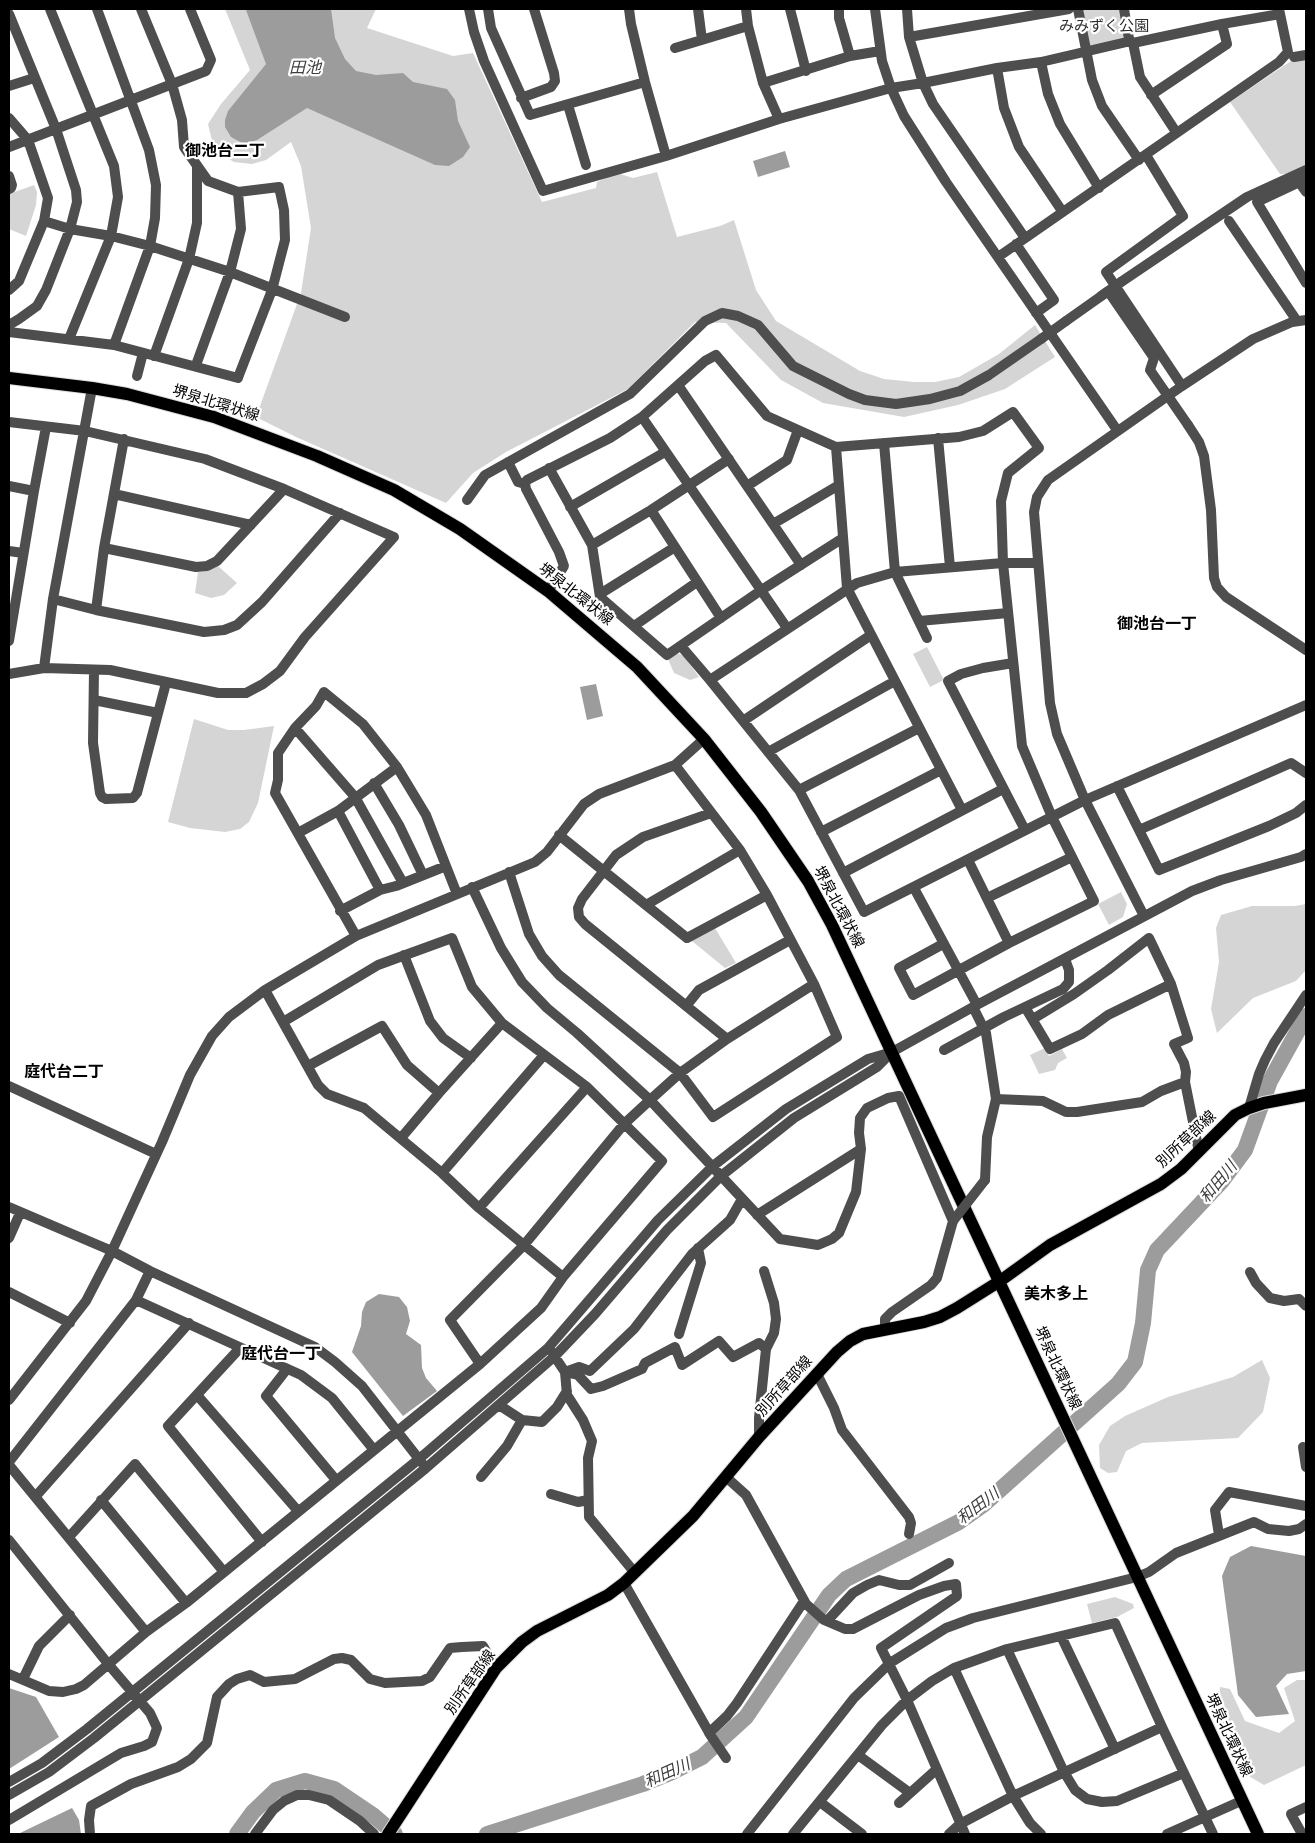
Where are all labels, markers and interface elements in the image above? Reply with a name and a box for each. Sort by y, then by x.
park label: みみずく公園 [1059,17,1149,35]
water label: 田池 [289,58,321,78]
district label: 御池台二丁 [185,141,265,161]
street label: 堺泉北環状線 [170,381,262,425]
street label: 堺泉北環状線 [535,559,617,629]
district label: 御池台一丁 [1117,614,1197,634]
street label: 堺泉北環状線 [810,863,868,951]
district label: 庭代台二丁 [24,1062,104,1082]
street label: 別所草部線 [1152,1107,1220,1171]
water label: 和田川 [1195,1157,1241,1207]
district label: 美木多上 [1024,1284,1088,1304]
street label: 堺泉北環状線 [1031,1323,1085,1413]
district label: 庭代台一丁 [241,1344,321,1364]
street label: 別所草部線 [752,1352,816,1420]
water label: 和田川 [953,1484,1003,1528]
street label: 別所草部線 [441,1646,499,1718]
street label: 堺泉北環状線 [1202,1690,1256,1780]
water label: 和田川 [641,1754,693,1792]

